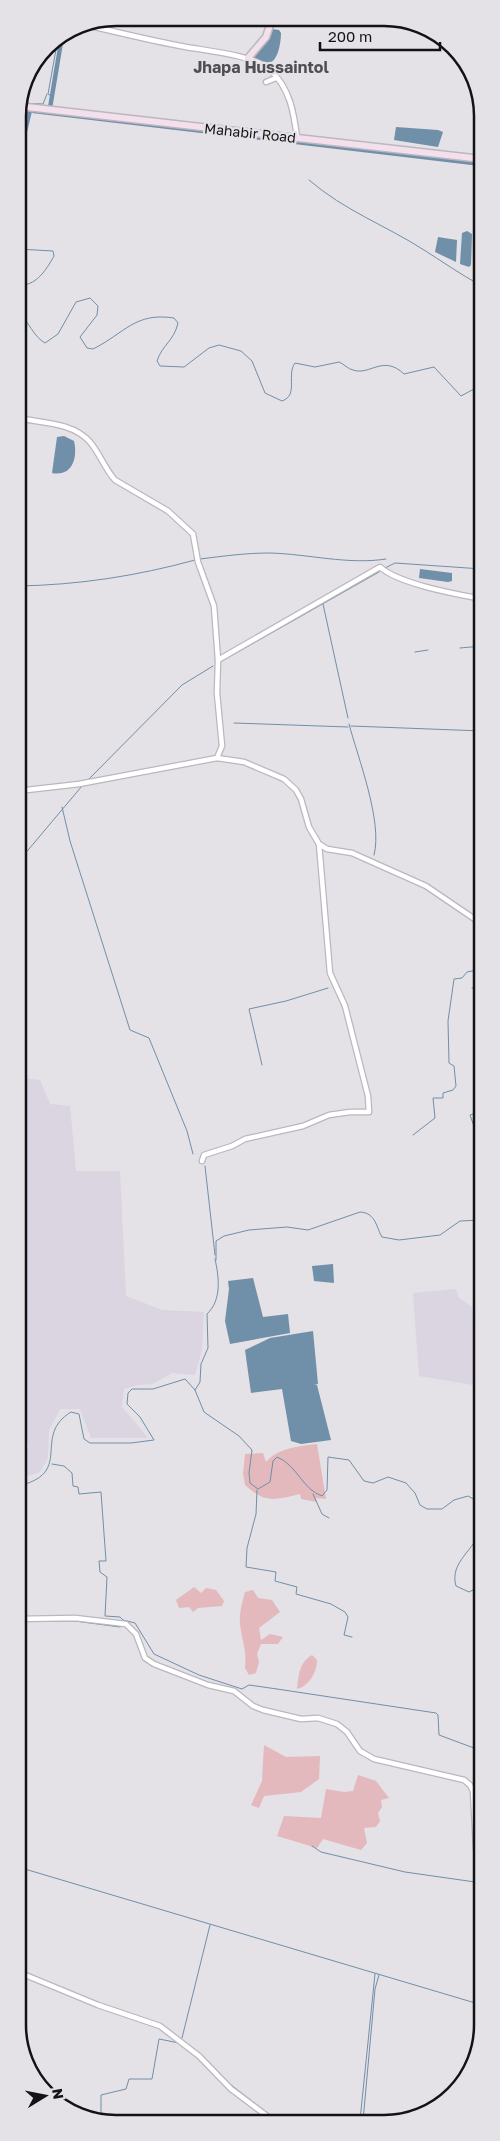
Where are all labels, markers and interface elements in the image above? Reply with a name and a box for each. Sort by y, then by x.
scale bar [320,20,440,52]
text: 200 m [328,27,372,45]
district label: Jhapa Hussaintol [193,57,329,77]
street label: Mahabir Road [203,119,297,146]
north arrow [20,2071,70,2121]
text: N [49,2087,68,2100]

